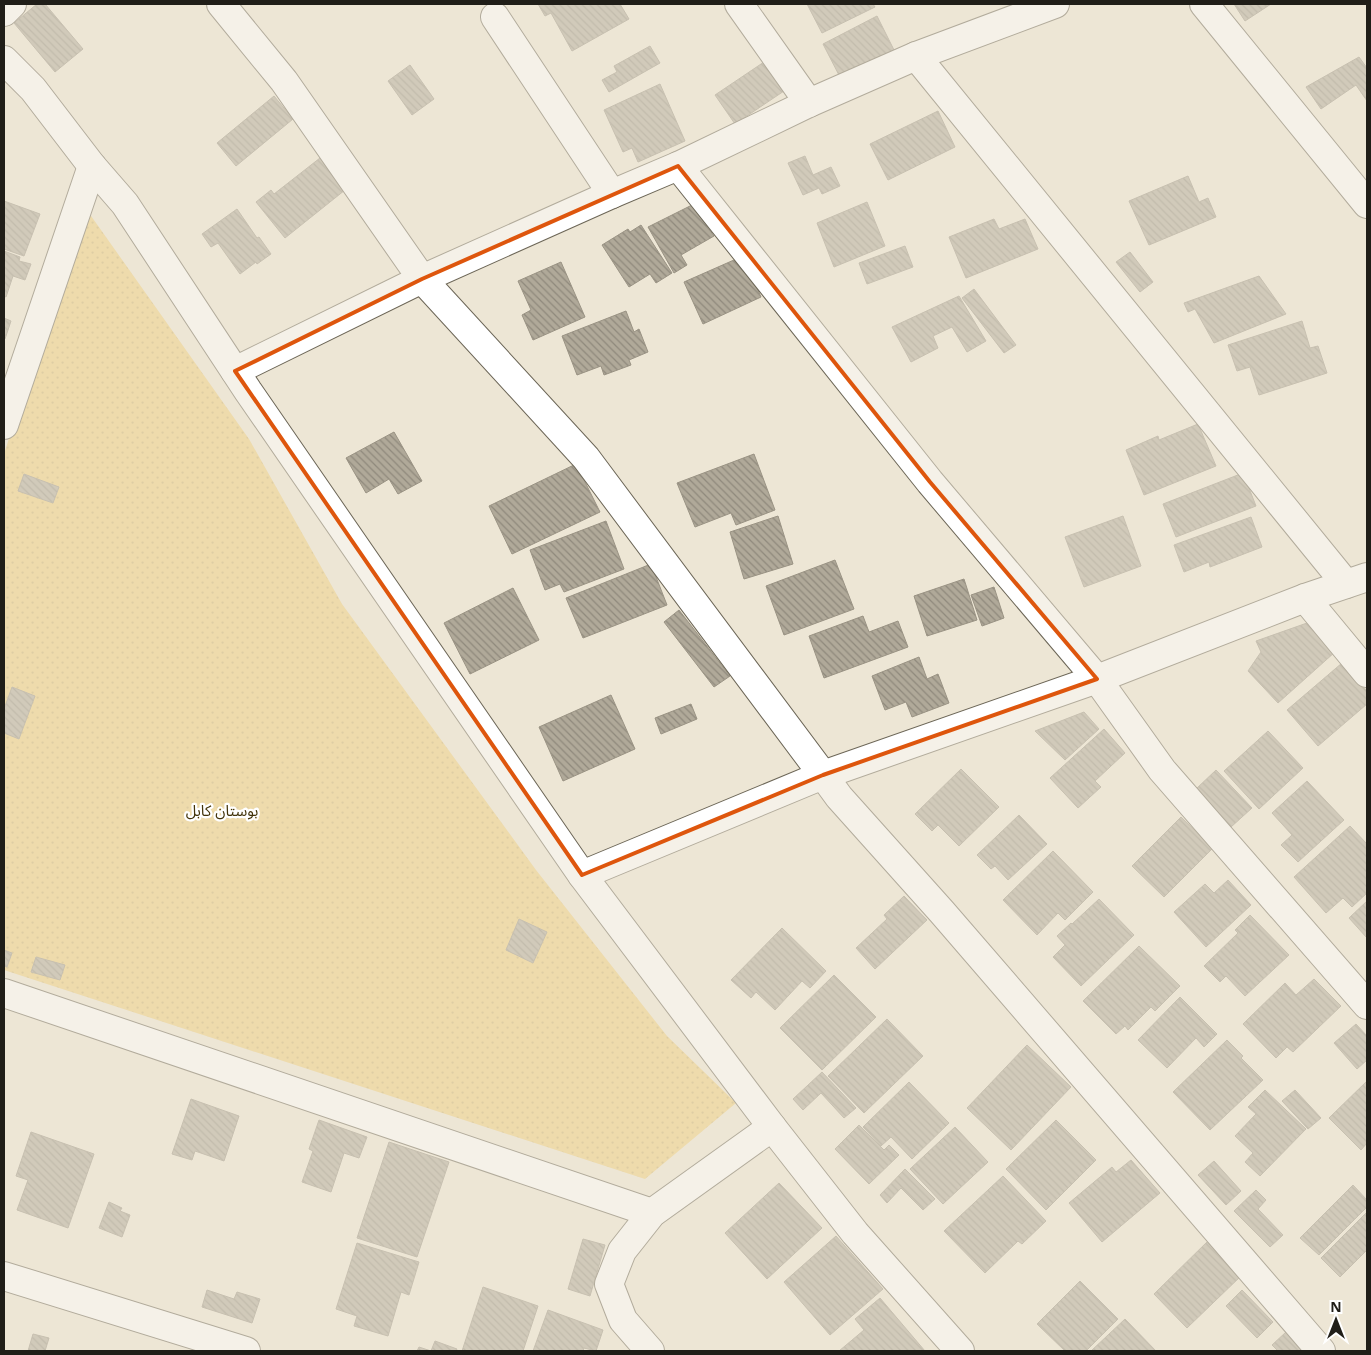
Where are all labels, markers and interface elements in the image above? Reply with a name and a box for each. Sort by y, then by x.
park label: بوستان کابل [186,800,258,820]
north arrow [1311,1295,1361,1345]
text: N [1330,1297,1342,1316]

